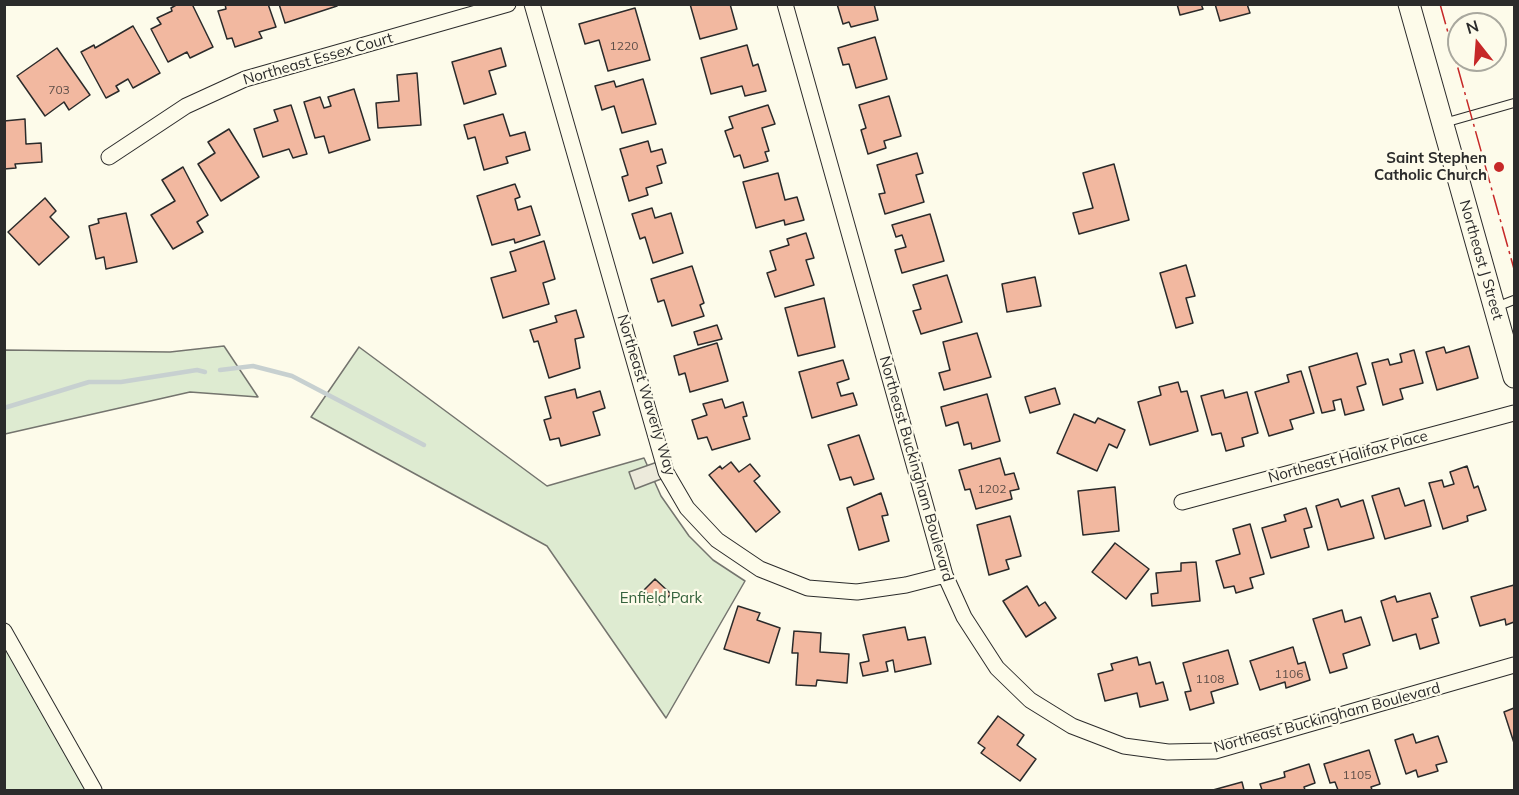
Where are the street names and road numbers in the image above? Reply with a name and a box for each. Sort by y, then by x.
street label: Northeast Essex Court [241,29,395,89]
street label: Northeast J Street [1455,198,1507,322]
street label: Northeast Waverly Way [613,312,679,478]
street label: Northeast Buckingham Boulevard [875,354,957,584]
street label: Northeast Halifax Place [1266,427,1430,487]
street label: Northeast Buckingham Boulevard [1212,679,1442,757]

